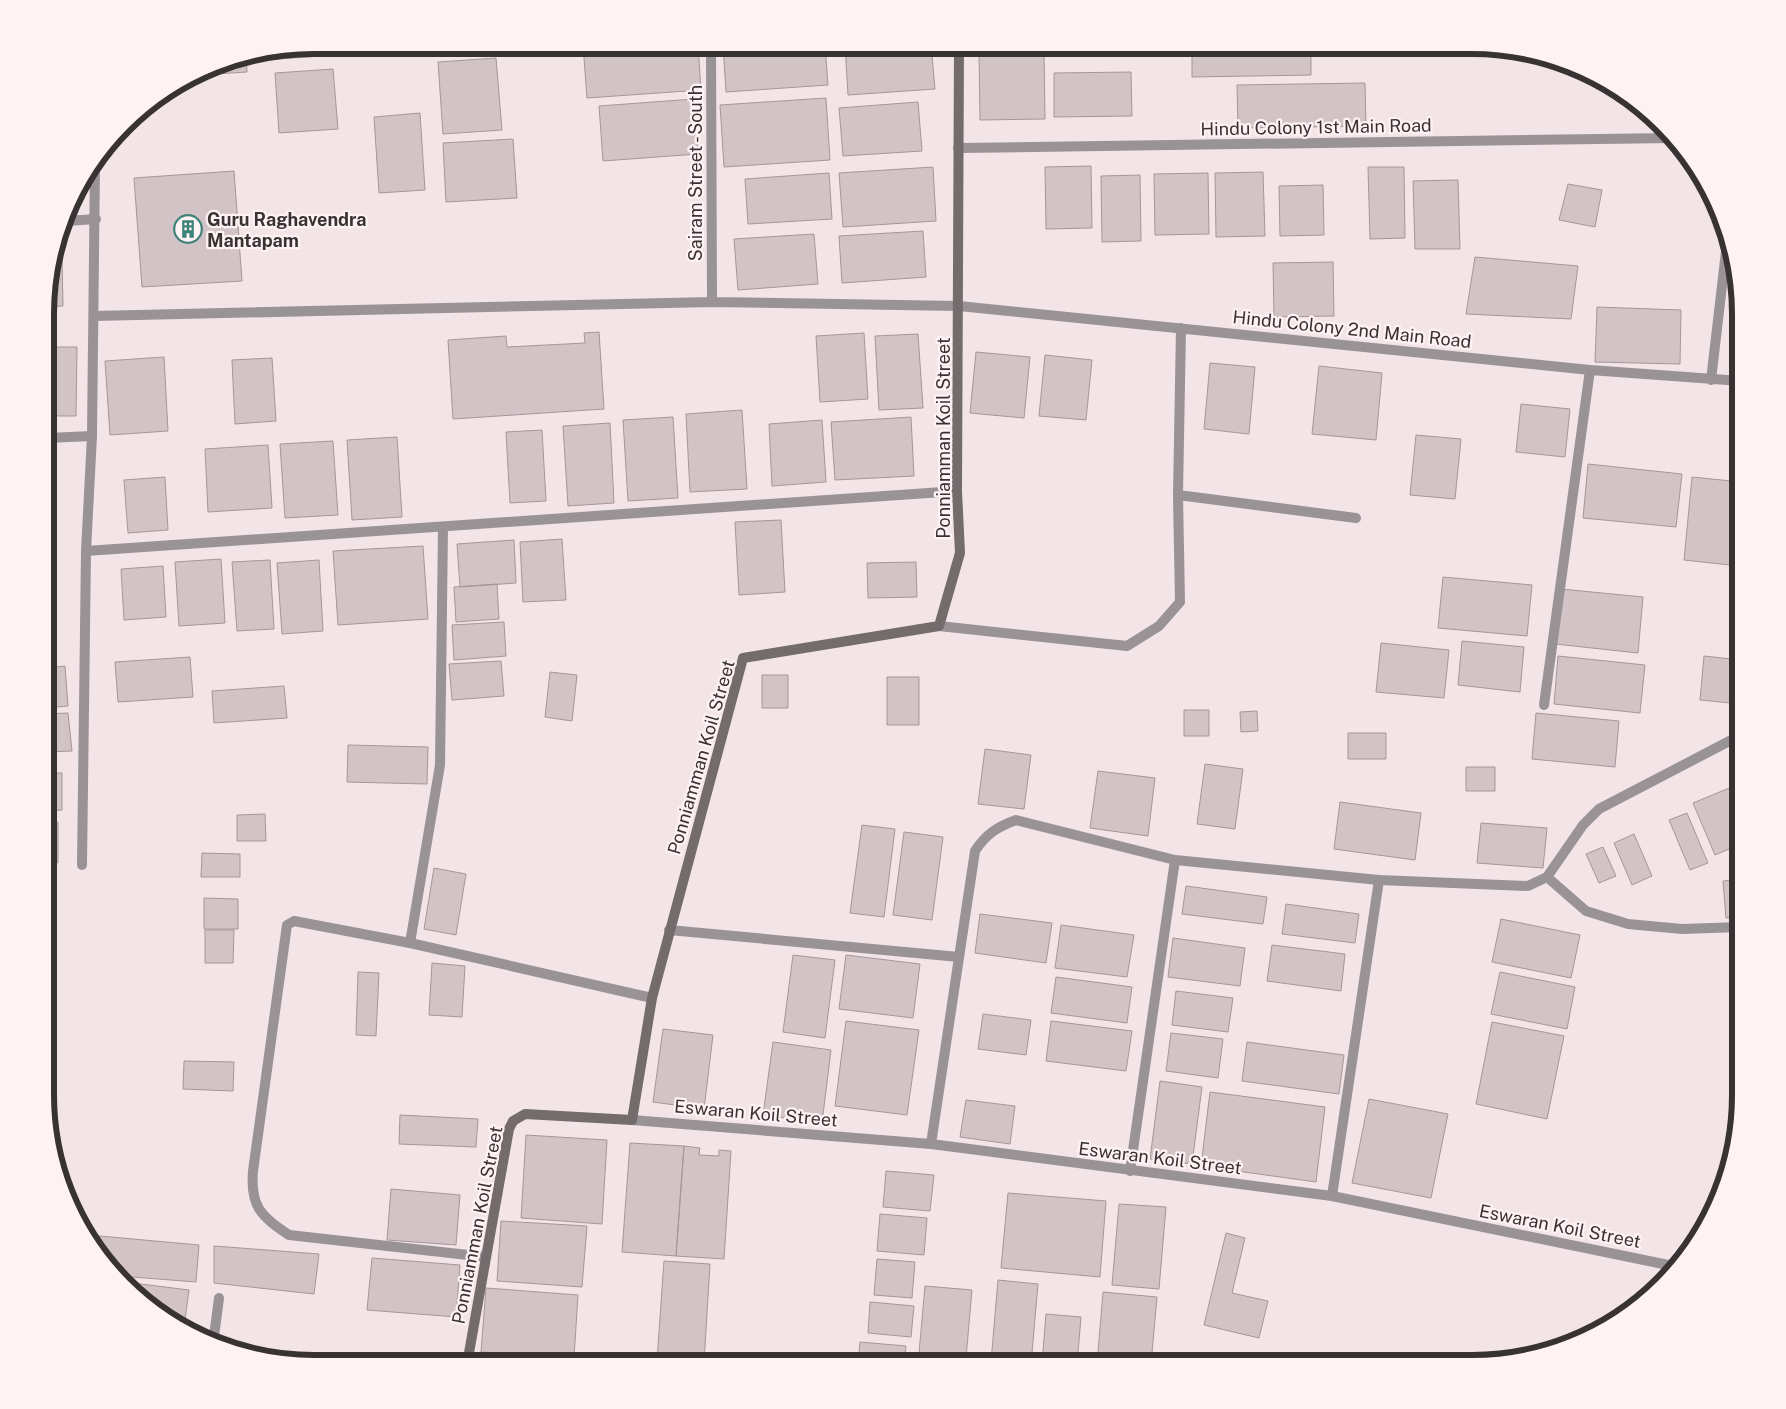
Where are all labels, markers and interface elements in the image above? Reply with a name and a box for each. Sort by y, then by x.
street label: Sairam Street - South [685,85,706,261]
street label: Hindu Colony 1st Main Road [1200,114,1432,140]
place label: Guru Raghavendra Mantapam [207,209,367,251]
building icon: Guru Raghavendra Mantapam [173,214,203,244]
street label: Hindu Colony 2nd Main Road [1232,306,1472,352]
street label: Ponniamman Koil Street [933,337,954,539]
street label: Ponniamman Koil Street [663,657,739,857]
street label: Eswaran Koil Street [673,1095,839,1131]
street label: Ponniamman Koil Street [447,1124,507,1326]
street label: Eswaran Koil Street [1077,1138,1243,1178]
street label: Eswaran Koil Street [1477,1200,1643,1252]

